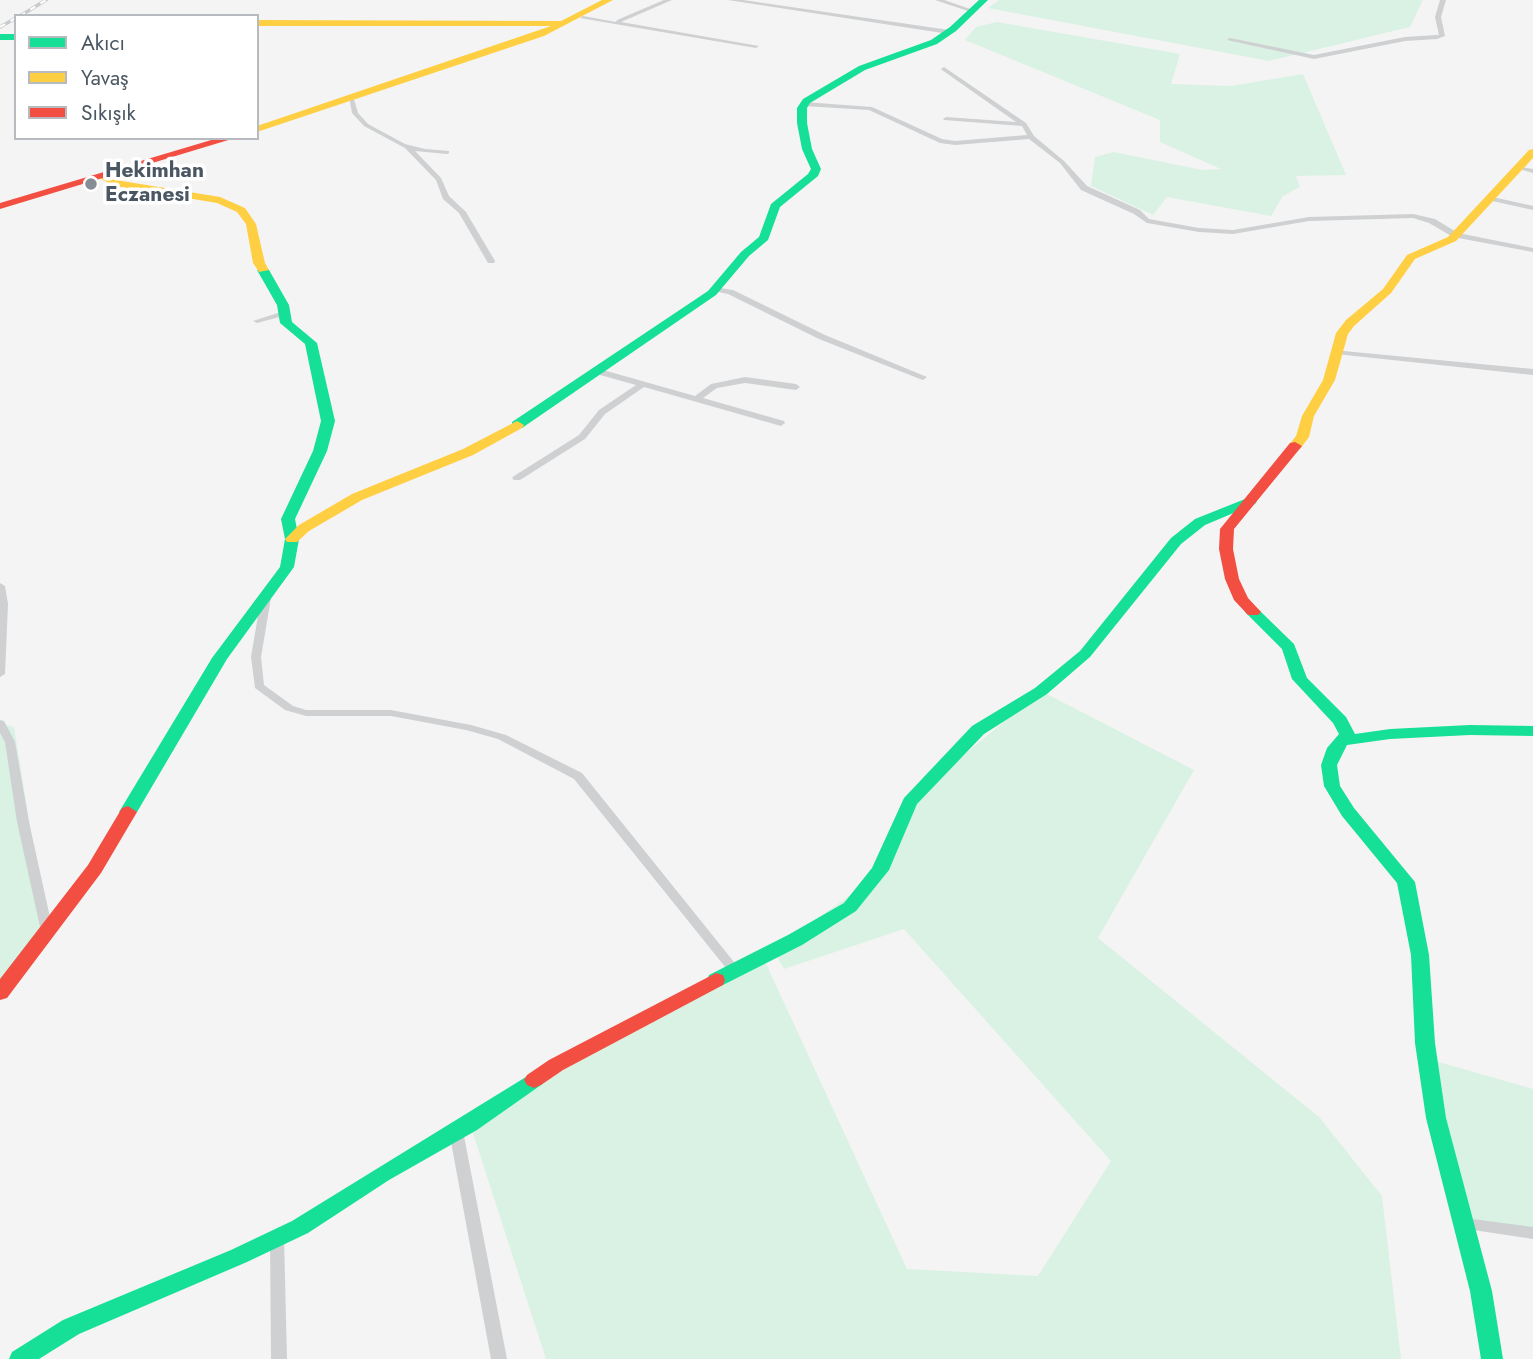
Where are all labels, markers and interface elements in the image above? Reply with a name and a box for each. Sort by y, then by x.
legend [14,14,259,140]
text: Akıcı [81,28,125,58]
text: Yavaş [81,63,128,93]
text: Sıkışık [81,98,136,128]
place label: Hekimhan Eczanesi [105,159,204,209]
marker: Hekimhan Eczanesi [83,176,99,192]

